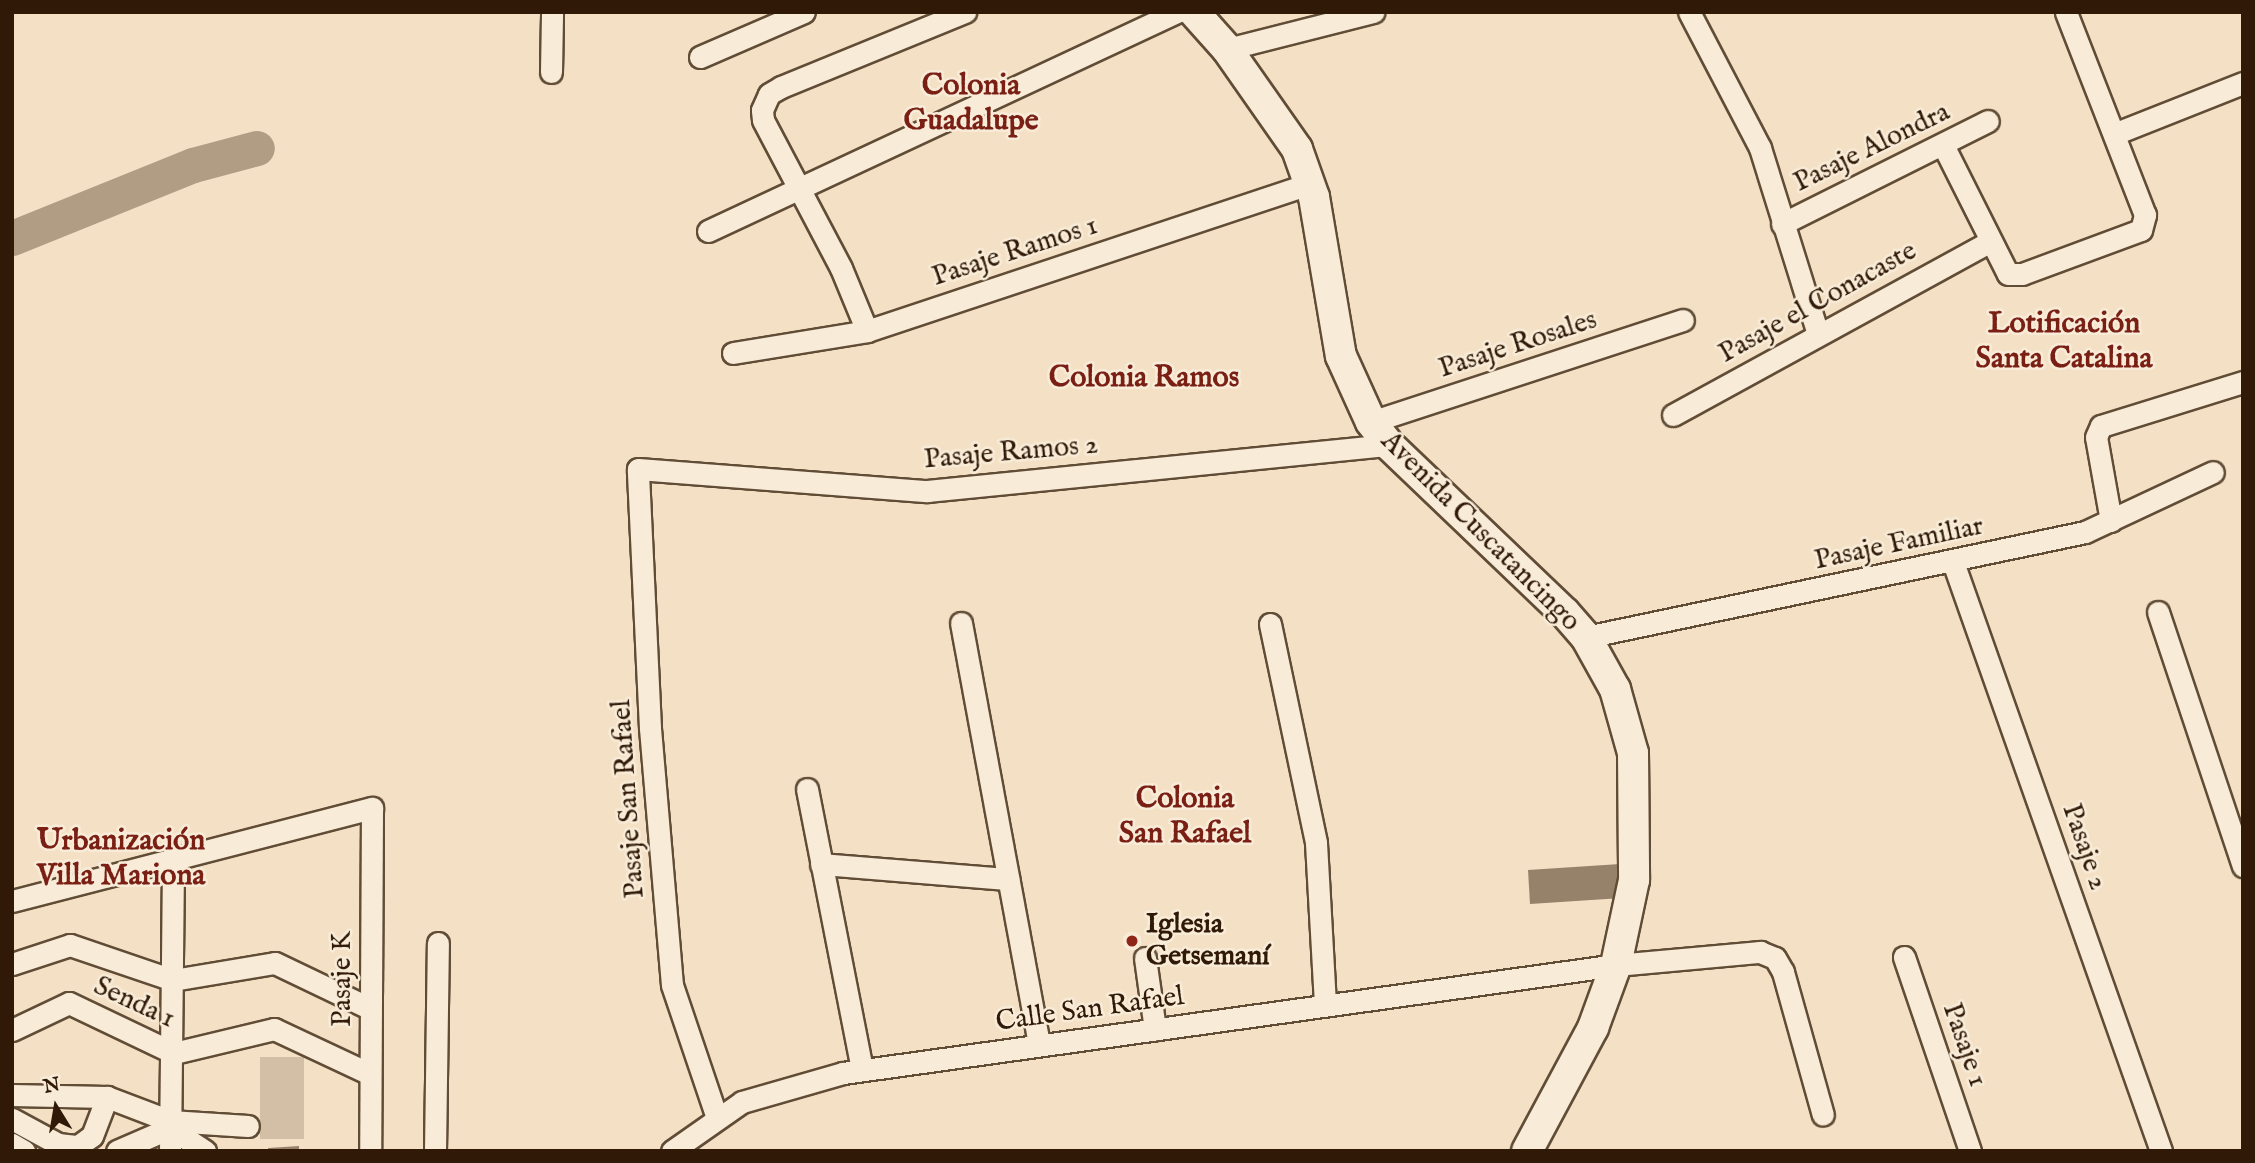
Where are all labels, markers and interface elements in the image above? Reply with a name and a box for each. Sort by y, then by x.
district label: Colonia Guadalupe [904,68,1038,138]
street label: Pasaje Alondra [1789,96,1955,200]
street label: Pasaje Ramos 1 [928,209,1102,295]
street label: Pasaje el Conacaste [1713,235,1923,371]
street label: Pasaje Rosales [1435,304,1601,386]
district label: Lotificación Santa Catalina [1976,306,2152,376]
district label: Colonia Ramos [1049,360,1239,396]
street label: Avenida Cuscatancingo [1373,425,1587,639]
street label: Pasaje Ramos 2 [923,429,1099,477]
street label: Pasaje Familiar [1811,510,1987,578]
street label: Pasaje San Rafael [605,698,653,900]
district label: Colonia San Rafael [1119,781,1251,852]
street label: Pasaje 2 [2054,800,2114,894]
district label: Urbanización Villa Mariona [37,823,205,894]
place label: Iglesia Getsemaní [1146,908,1270,974]
street label: Pasaje K [326,931,360,1027]
marker: Iglesia Getsemaní [1124,933,1140,949]
street label: Senda 1 [88,970,180,1036]
street label: Calle San Rafael [994,980,1186,1040]
street label: Pasaje 1 [1934,999,1994,1091]
north arrow [21,1072,91,1142]
text: N [42,1073,62,1100]

